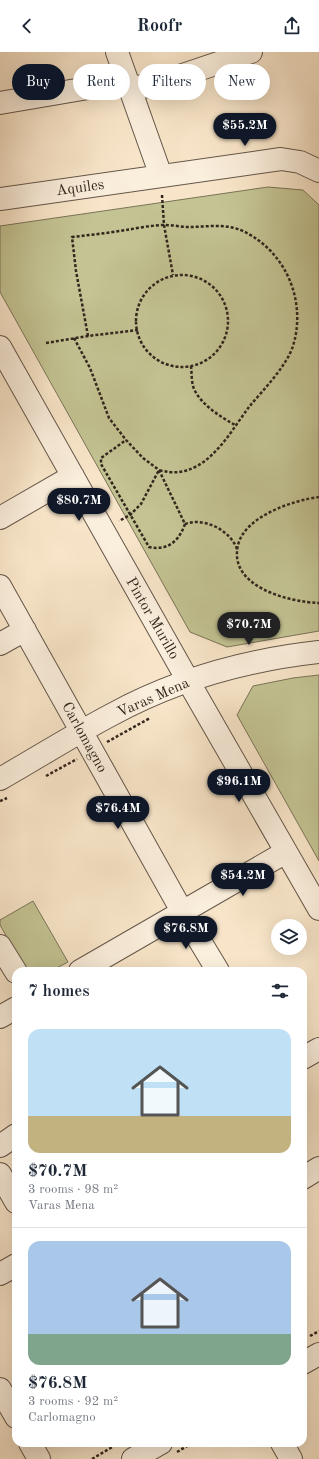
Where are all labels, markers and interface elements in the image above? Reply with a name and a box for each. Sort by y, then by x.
icon: back [16,15,38,37]
icon: share [281,15,303,37]
text: Roofr [137,17,182,35]
chip: Buy [12,64,65,100]
chip: Rent [73,64,130,100]
chip: Filters [138,64,206,100]
chip: New [214,64,270,100]
pin: $55.2M [212,113,278,147]
text: $55.2M [222,119,268,132]
street label: Aquiles [55,178,105,199]
pin: $80.7M [46,488,112,522]
text: $80.7M [56,494,102,507]
street label: Pintor Murillo [122,575,181,662]
pin: $70.7M [216,612,282,646]
text: $70.7M [226,618,272,631]
street label: Varas Mena [115,676,192,721]
street label: Carlomagno [58,700,109,776]
pin: $96.1M [206,769,272,803]
text: $96.1M [216,775,262,788]
pin: $76.4M [85,796,151,830]
text: $76.4M [95,802,141,815]
pin: $54.2M [210,863,276,897]
text: $54.2M [220,869,266,882]
pin: $76.8M [153,916,219,950]
map controls [271,919,307,955]
button: layers [271,919,307,955]
text: $76.8M [163,922,209,935]
icon: filters [269,980,291,1002]
text: 7 homes [28,983,90,1000]
icon: home [124,1055,196,1127]
text: $70.7M [28,1163,87,1180]
text: 3 rooms · 98 m² [28,1183,118,1196]
text: Varas Mena [28,1199,95,1212]
icon: home [124,1267,196,1339]
text: $76.8M [28,1375,87,1392]
text: 3 rooms · 92 m² [28,1395,118,1408]
text: Carlomagno [28,1411,96,1424]

